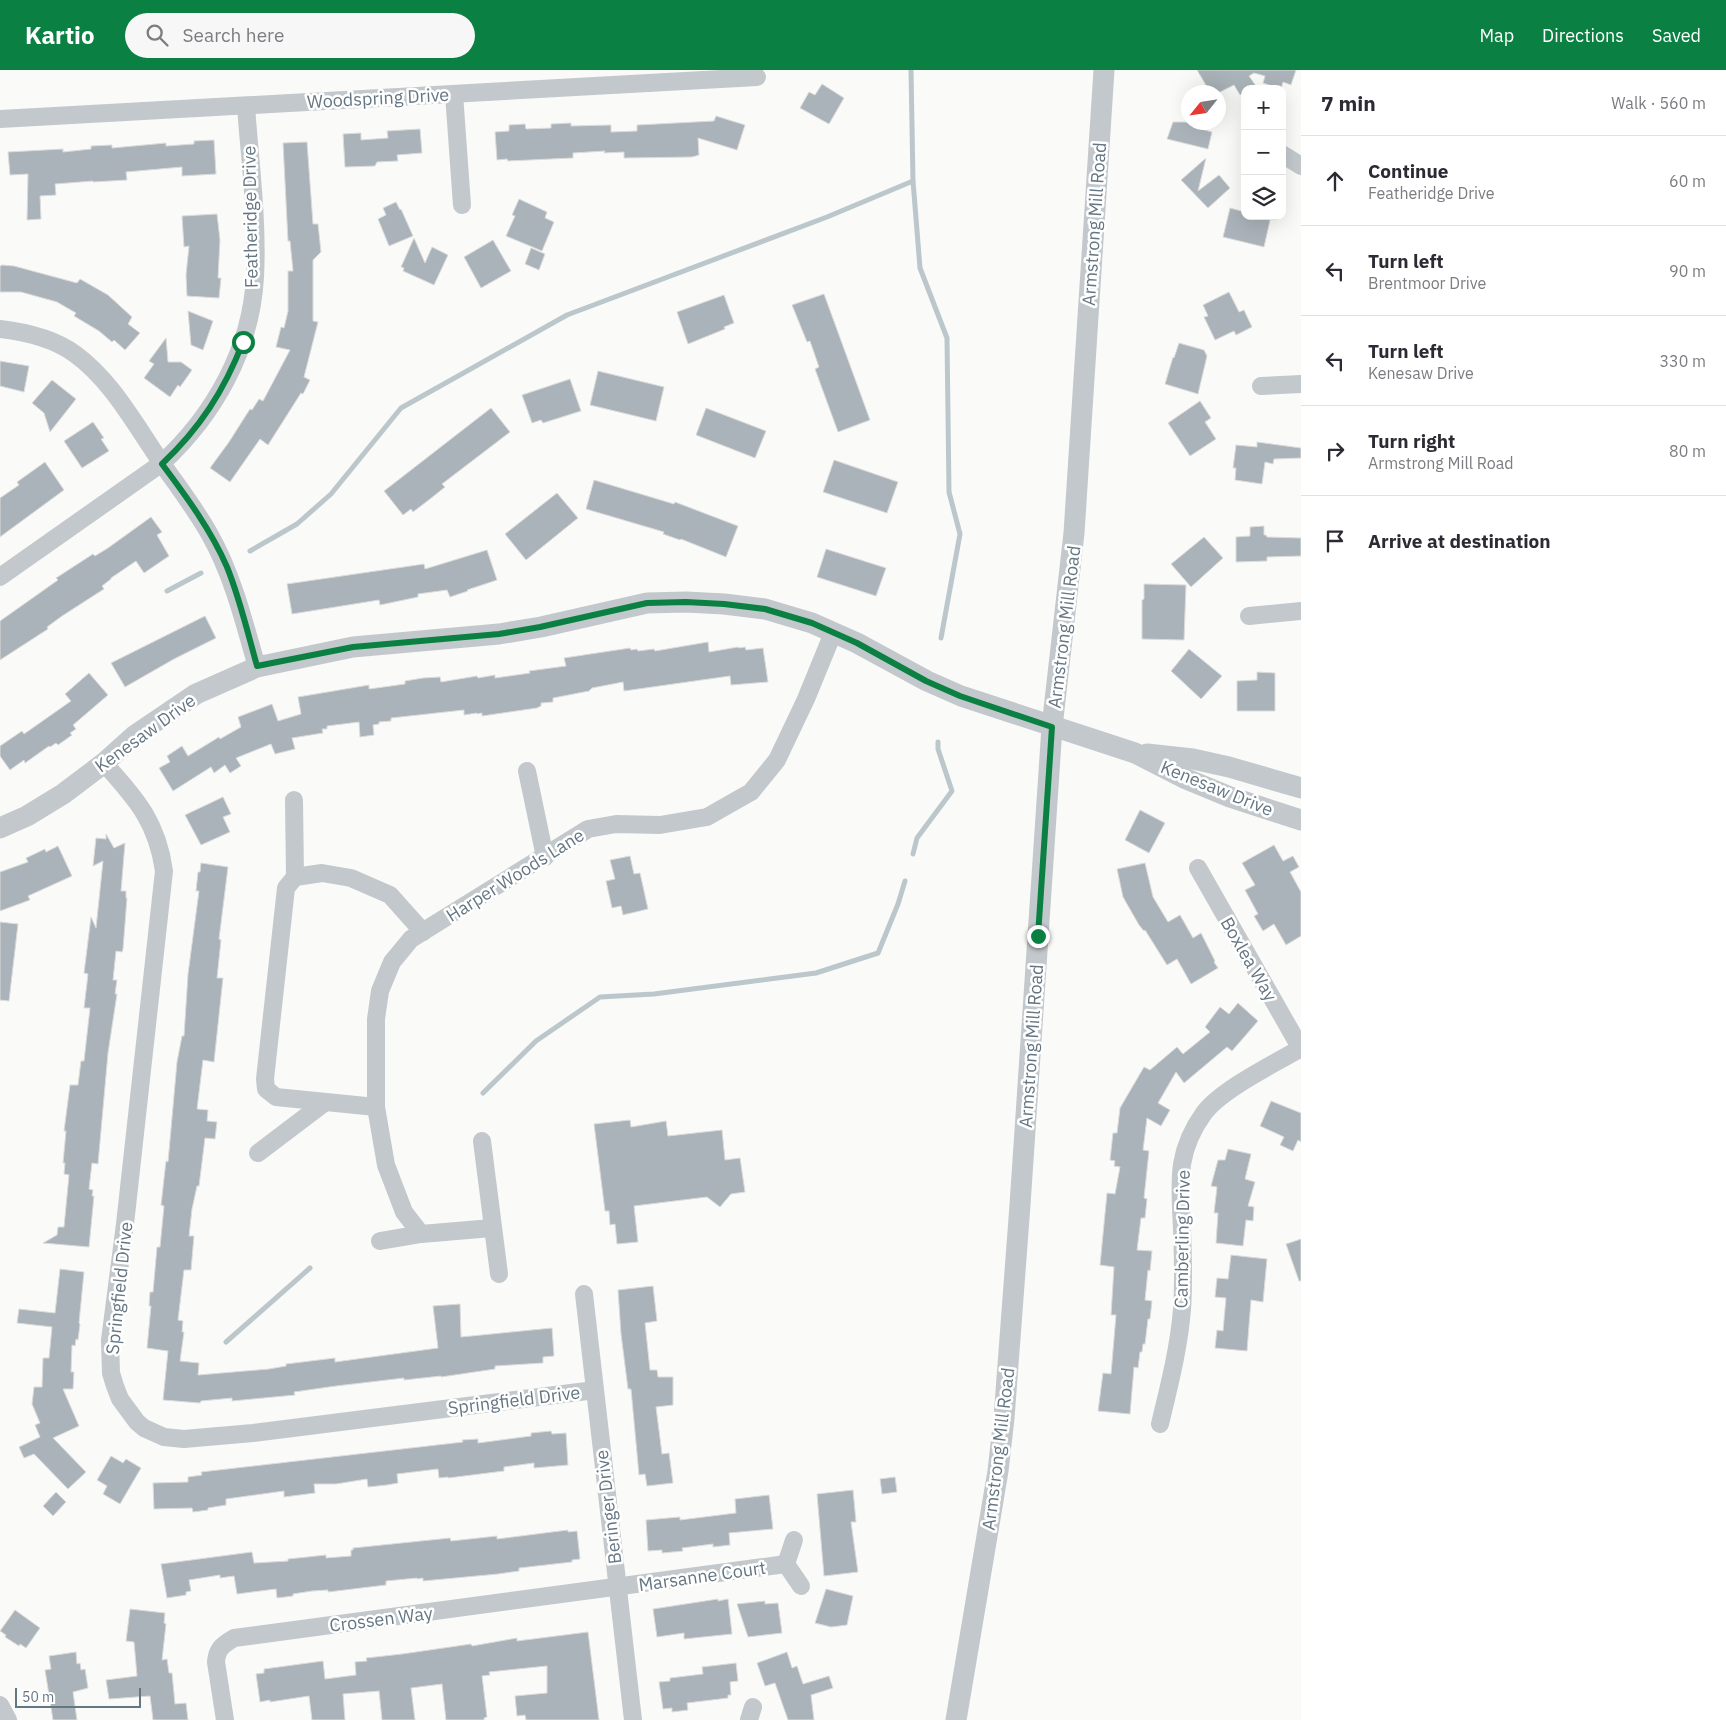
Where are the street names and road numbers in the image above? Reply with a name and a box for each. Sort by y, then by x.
street label: Woodspring Drive [306,83,450,113]
street label: Armstrong Mill Road [1077,141,1111,307]
street label: Featheridge Drive [237,146,263,288]
street label: Armstrong Mill Road [1043,544,1085,710]
street label: Kenesaw Drive [90,689,200,777]
street label: Kenesaw Drive [1157,755,1277,821]
street label: Harper Woods Lane [442,823,588,927]
street label: Boxlea Way [1216,913,1282,1005]
street label: Armstrong Mill Road [1014,963,1048,1129]
street label: Camberling Drive [1169,1169,1195,1308]
street label: Springfield Drive [101,1220,137,1355]
street label: Armstrong Mill Road [977,1366,1019,1532]
street label: Springfield Drive [447,1380,582,1420]
street label: Beringer Drive [590,1448,626,1565]
street label: Marsanne Court [637,1556,767,1596]
street label: Crossen Way [328,1601,434,1637]

